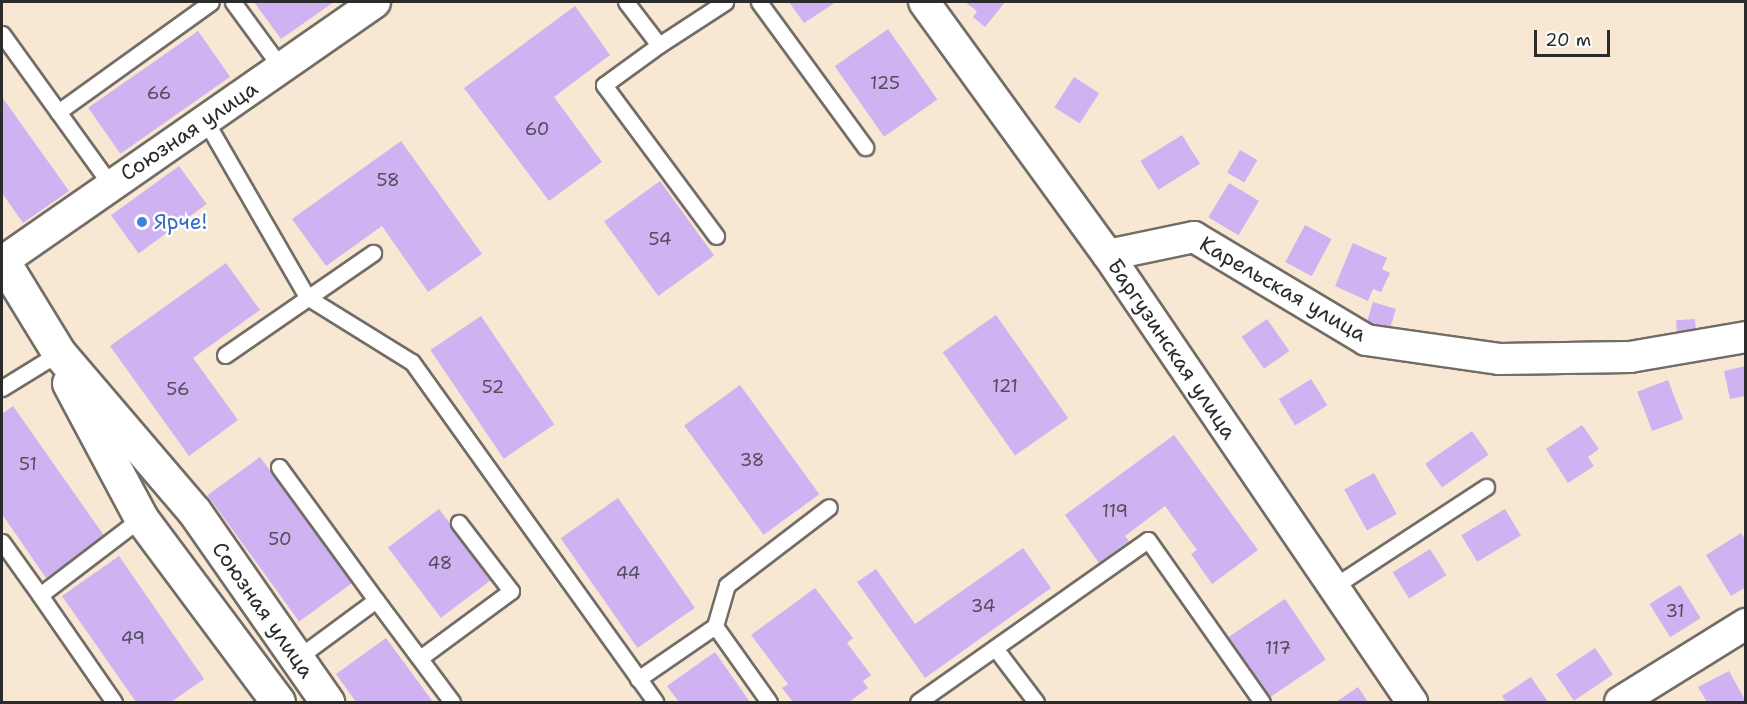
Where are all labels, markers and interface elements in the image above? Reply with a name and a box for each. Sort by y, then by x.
scale bar [1537,18,1614,56]
text: 20 m [1545,28,1591,52]
house number: 125 [870,72,900,94]
street label: Союзная улица [115,76,263,186]
house number: 66 [147,82,171,104]
house number: 60 [525,118,549,140]
house number: 58 [376,169,400,191]
place label: Ярче! [154,209,207,235]
marker: Ярче! [135,215,149,229]
house number: 54 [648,228,672,250]
street label: Карельская улица [1195,231,1371,347]
street label: Баргузинская улица [1102,254,1242,444]
house number: 121 [992,375,1018,397]
house number: 52 [482,376,504,398]
house number: 56 [166,378,190,400]
house number: 38 [740,449,764,471]
house number: 51 [19,453,37,475]
house number: 119 [1102,500,1128,522]
house number: 50 [268,528,292,550]
street label: Союзная улица [207,537,319,683]
house number: 48 [428,552,452,574]
house number: 44 [616,562,640,584]
house number: 34 [971,595,995,617]
house number: 31 [1665,600,1685,622]
house number: 49 [121,627,145,649]
house number: 117 [1265,637,1291,659]

